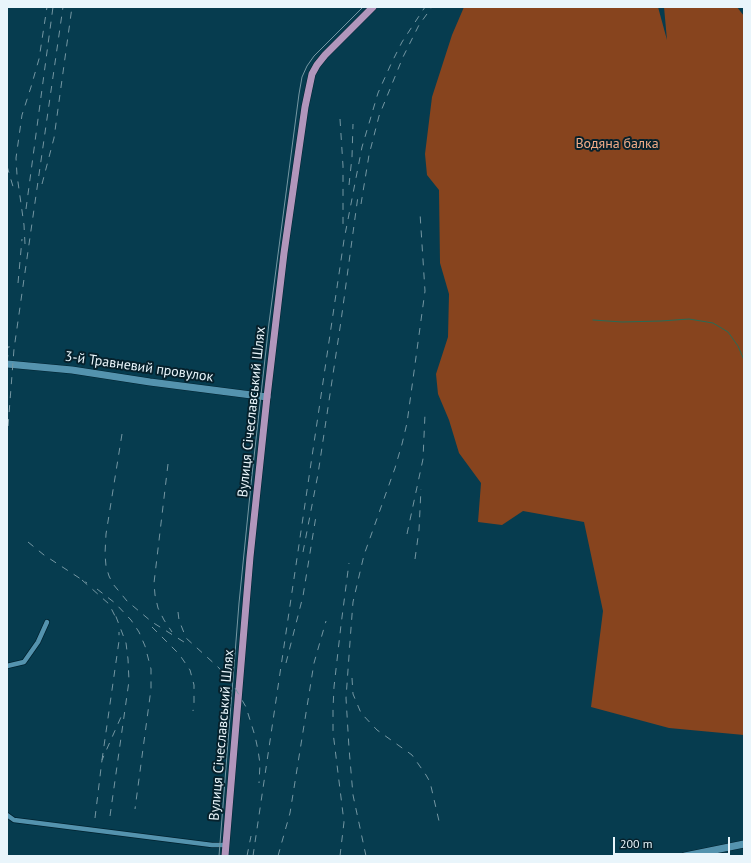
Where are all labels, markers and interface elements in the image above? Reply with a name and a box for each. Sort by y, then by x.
park label: Водяна балка [575,136,659,152]
street label: Вулиця Січеславський Шлях [235,326,269,498]
street label: 3-й Травневий провулок [64,348,214,386]
street label: Вулиця Січеславський Шлях [206,649,238,821]
scale bar [615,829,732,855]
text: 200 m [620,836,653,851]

